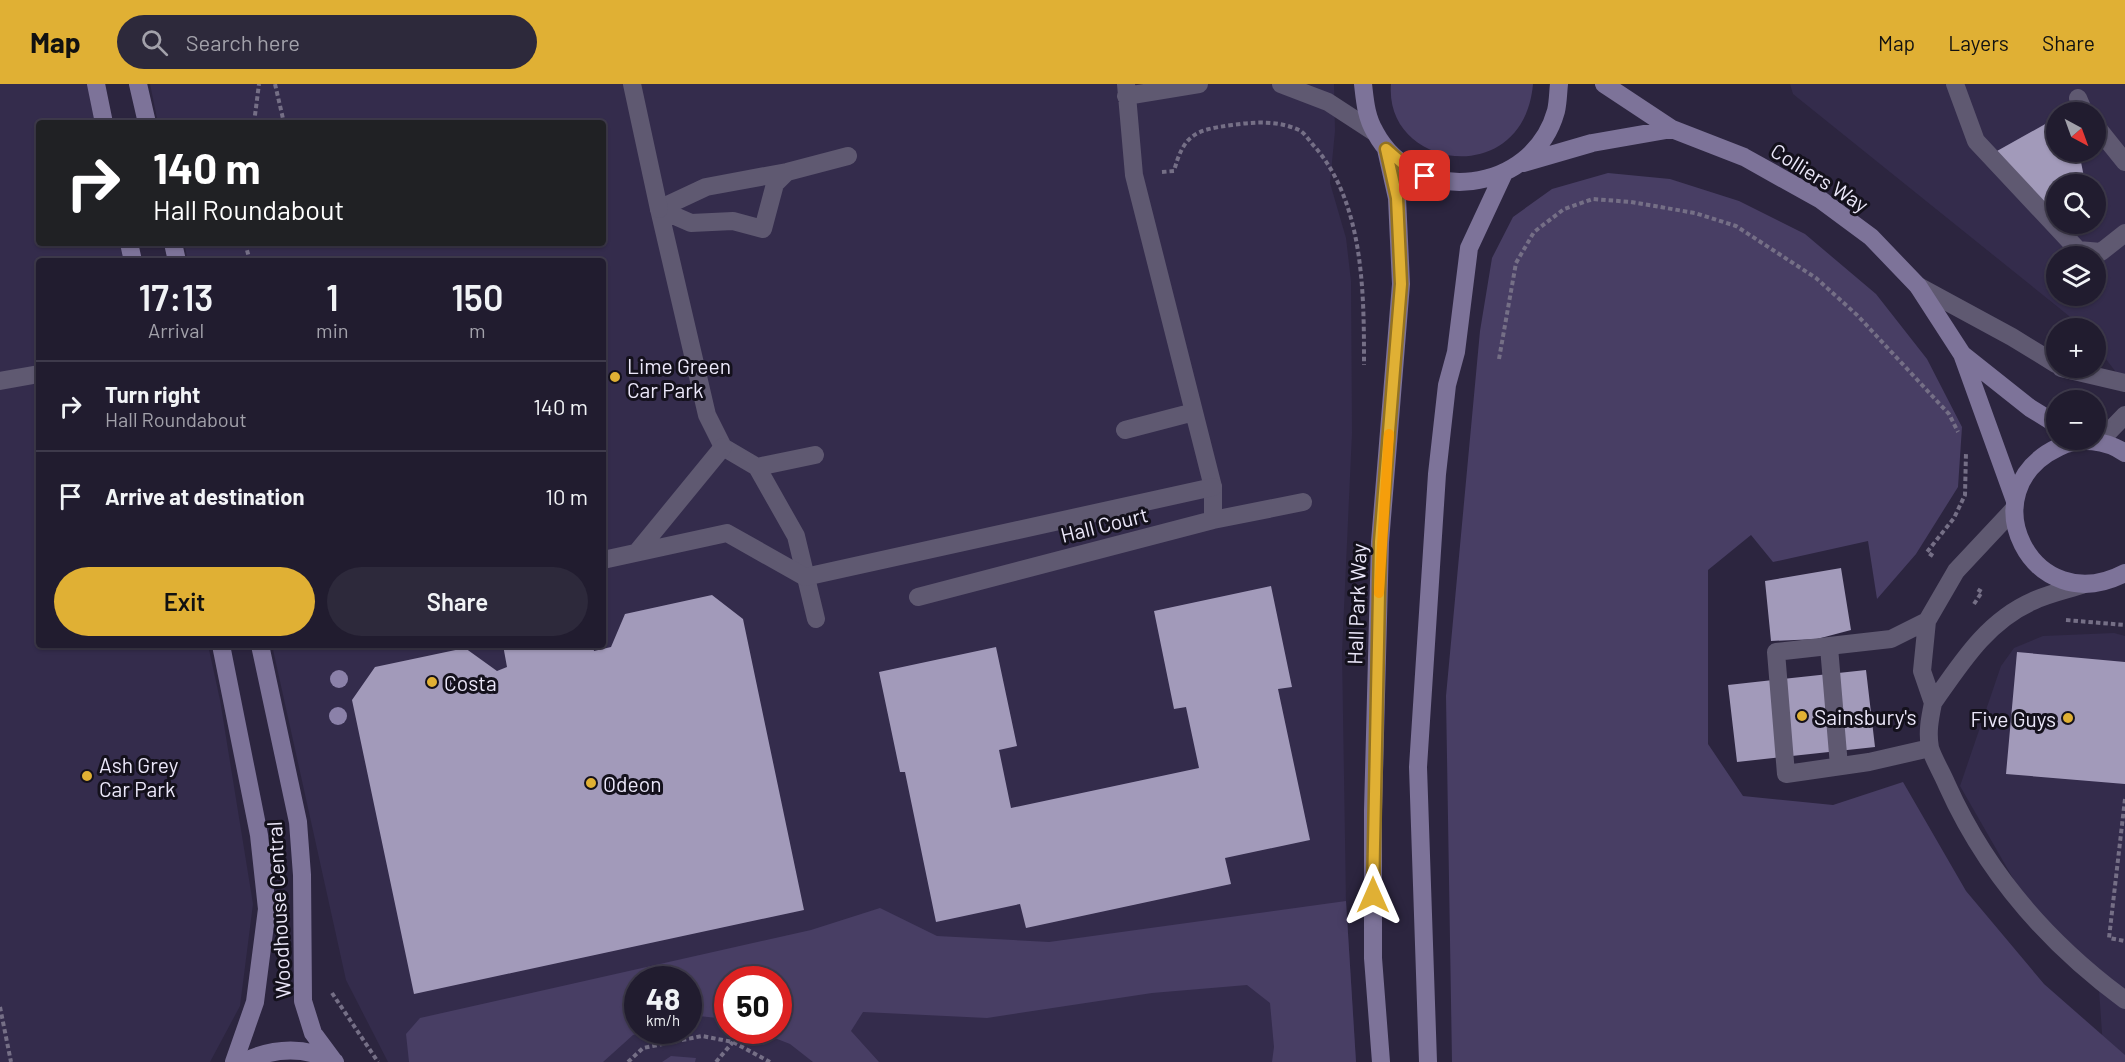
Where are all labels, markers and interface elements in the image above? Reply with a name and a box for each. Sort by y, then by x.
search box [117,15,537,69]
text: Map [30,25,81,59]
icon: search [138,26,171,59]
text: Search here [186,29,300,55]
text: Map [1878,30,1915,55]
text: Layers [1948,30,2009,55]
text: Share [2042,30,2095,55]
north arrow [2046,102,2106,162]
map controls [2046,102,2106,450]
street label: Colliers Way [1767,137,1874,217]
text: 140 m [153,142,261,192]
icon: right [54,144,132,222]
pin [1399,150,1450,201]
icon: arrive [1408,159,1441,192]
button: search [2046,174,2106,234]
text: Hall Roundabout [153,193,344,225]
button: layers [2046,246,2106,306]
text: 17:13 [139,275,214,318]
text: 1 [326,275,339,318]
text: 150 [451,275,503,318]
text: Arrival [148,318,204,342]
text: min [316,318,349,342]
text: m [469,318,486,342]
button: + [2046,318,2106,378]
place label: Lime Green Car Park [627,353,731,402]
marker: Lime Green Car Park [608,370,622,384]
text: Turn right [105,381,200,407]
icon: right [54,390,87,423]
button: − [2046,390,2106,450]
text: 140 m [533,393,588,419]
text: Hall Roundabout [105,407,247,431]
icon: arrive [54,480,87,513]
text: Arrive at destination [105,483,304,509]
text: 10 m [545,483,588,509]
street label: Hall Court [1058,501,1150,547]
street label: Hall Park Way [1341,543,1371,665]
button: Exit [54,567,315,636]
button: Share [327,567,588,636]
place label: Costa [444,670,497,695]
marker: Costa [425,675,439,689]
place label: Sainsbury's [1814,704,1917,729]
place label: Five Guys [1970,706,2056,731]
marker: Sainsbury's [1795,709,1809,723]
marker: Five Guys [2061,711,2075,725]
place label: Ash Grey Car Park [99,752,179,801]
marker: Ash Grey Car Park [80,769,94,783]
place label: Odeon [603,771,661,796]
marker: Odeon [584,776,598,790]
street label: Woodhouse Central [261,821,295,999]
position arrow [1341,863,1405,927]
speed limit sign: 50 [714,966,792,1044]
text: 48 [646,980,680,1016]
text: km/h [646,1011,680,1029]

